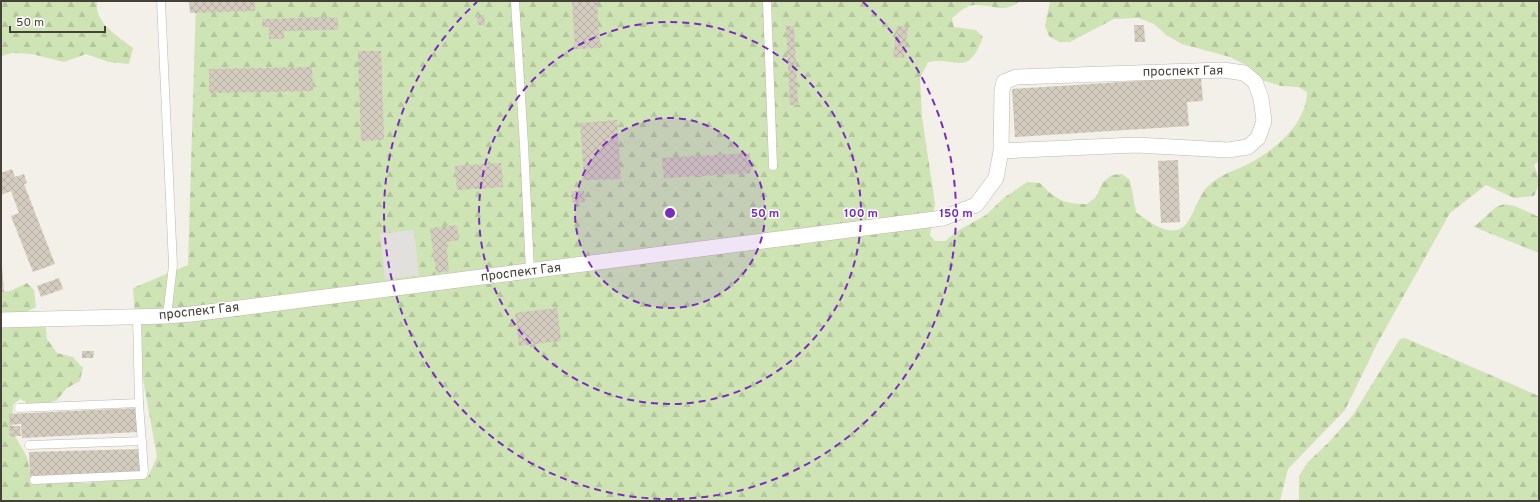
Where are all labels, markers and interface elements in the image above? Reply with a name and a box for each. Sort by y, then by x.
scale bar [10,8,105,34]
text: 50 m [16,15,44,31]
street label: проспект Гая [1142,63,1224,81]
centre of rings [663,206,677,220]
text: 50 m [751,206,779,222]
text: 100 m [844,206,878,222]
text: 150 m [939,206,973,222]
street label: проспект Гая [480,260,562,286]
street label: проспект Гая [158,300,240,324]

